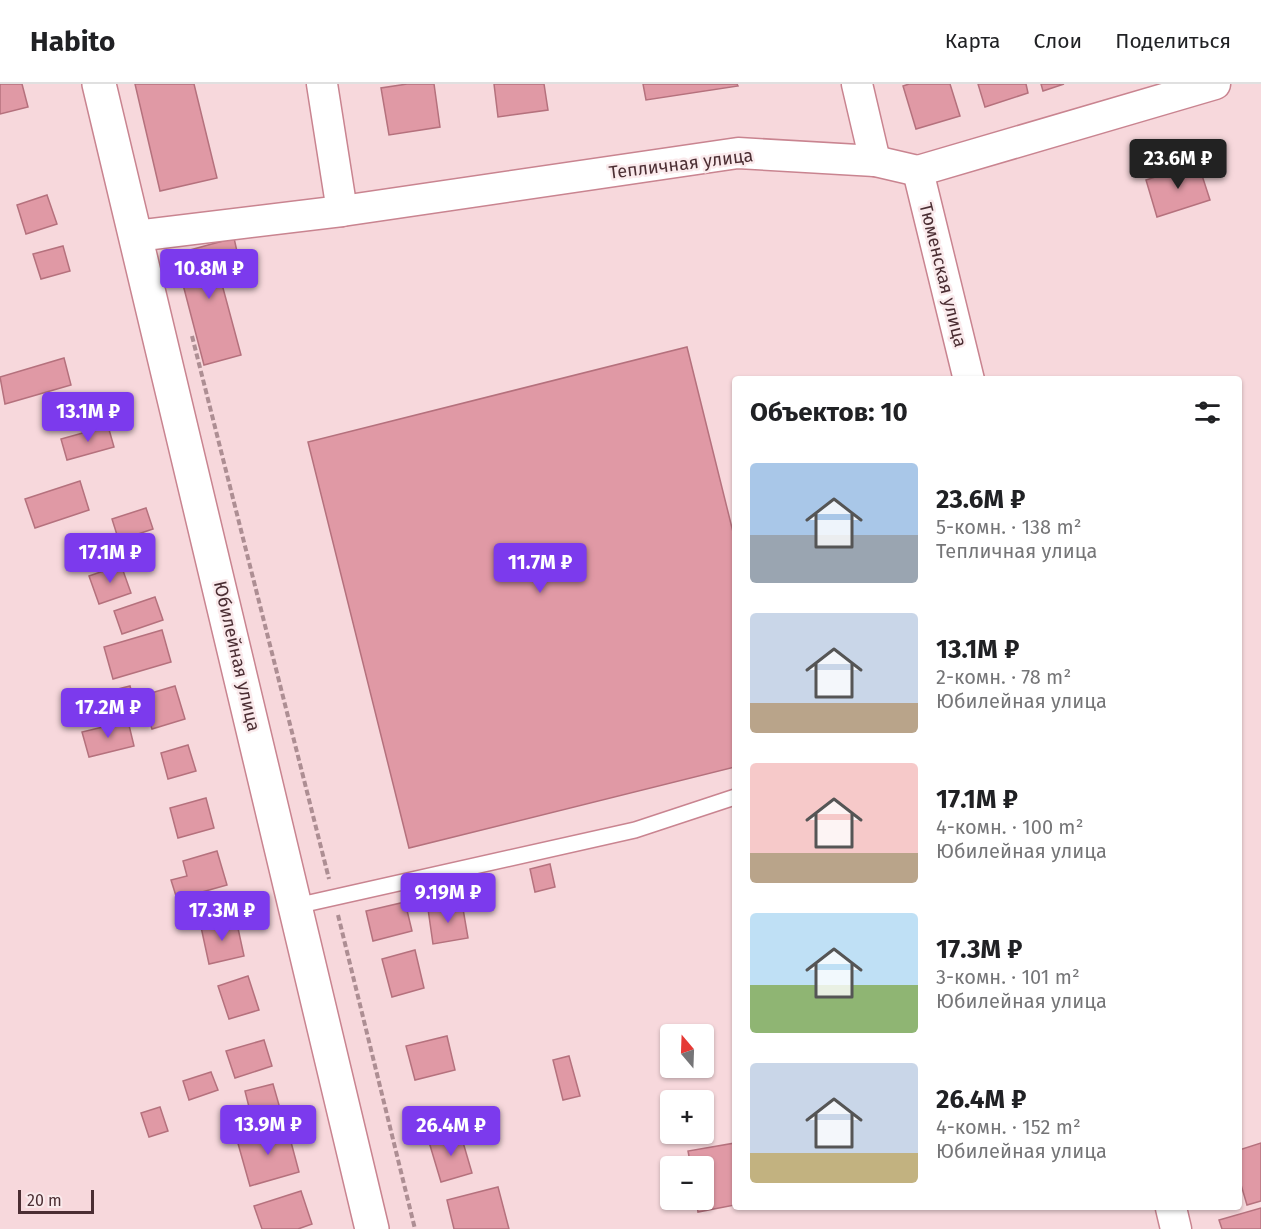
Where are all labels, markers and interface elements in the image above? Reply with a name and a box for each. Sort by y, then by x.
text: Habito [30,25,115,58]
text: Карта [945,28,1001,54]
text: Слои [1034,28,1082,54]
text: Поделиться [1115,28,1231,54]
pin: 23.6M ₽ [1123,139,1233,190]
street label: Тепличная улица [608,144,754,184]
text: 23.6M ₽ [1144,146,1212,170]
street label: Тюменская улица [914,201,972,349]
pin: 10.8M ₽ [154,249,264,300]
text: 10.8M ₽ [174,256,244,280]
pin: 13.1M ₽ [33,392,143,443]
icon: filters [1191,396,1224,429]
text: Объектов: 10 [750,397,908,428]
text: 13.1M ₽ [56,399,120,423]
text: 23.6M ₽ [936,484,1026,515]
icon: home [798,487,870,559]
text: 5-комн. · 138 m² [936,515,1081,539]
pin: 17.1M ₽ [55,533,165,584]
text: Тепличная улица [936,539,1097,563]
text: 17.1M ₽ [78,540,142,564]
pin: 11.7M ₽ [485,543,595,594]
text: 11.7M ₽ [508,550,572,574]
street label: Юбилейная улица [209,579,265,733]
text: 13.1M ₽ [936,634,1019,665]
icon: home [798,637,870,709]
text: 2-комн. · 78 m² [936,665,1071,689]
pin: 17.2M ₽ [53,688,163,739]
text: Юбилейная улица [936,689,1107,713]
text: 17.2M ₽ [75,695,141,719]
text: 17.1M ₽ [936,784,1018,815]
icon: home [798,787,870,859]
text: 4-комн. · 100 m² [936,815,1083,839]
text: Юбилейная улица [936,839,1107,863]
pin: 9.19M ₽ [393,873,503,924]
text: 9.19M ₽ [415,880,481,904]
pin: 17.3M ₽ [167,891,277,942]
text: 17.3M ₽ [189,898,255,922]
text: 17.3M ₽ [936,934,1022,965]
icon: home [798,937,870,1009]
text: 3-комн. · 101 m² [936,965,1080,989]
text: Юбилейная улица [936,989,1107,1013]
north arrow [660,1024,714,1078]
map controls [660,1024,714,1210]
text: 26.4M ₽ [936,1084,1027,1115]
icon: home [798,1087,870,1159]
button: + [660,1090,714,1144]
pin: 13.9M ₽ [213,1105,323,1156]
pin: 26.4M ₽ [396,1106,506,1157]
text: 13.9M ₽ [234,1112,302,1136]
text: 26.4M ₽ [416,1113,486,1137]
text: 4-комн. · 152 m² [936,1115,1081,1139]
text: Юбилейная улица [936,1139,1107,1163]
button: − [660,1156,714,1210]
scale bar [18,1187,94,1214]
text: 20 m [27,1191,62,1210]

